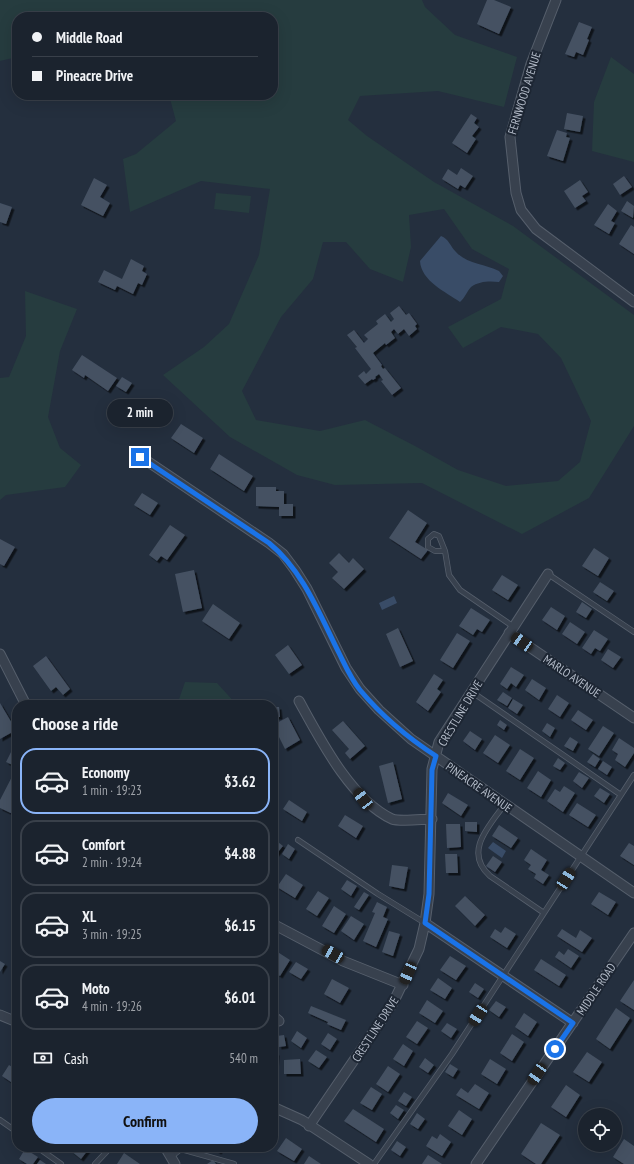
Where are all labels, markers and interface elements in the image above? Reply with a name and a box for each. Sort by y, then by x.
text: Middle Road [56,28,122,47]
street label: FERNWOOD AVENUE [504,50,544,136]
text: Pineacre Drive [56,66,133,85]
callout: 2 min [107,399,173,427]
text: 2 min [127,404,153,421]
route end [131,448,149,466]
car [509,630,535,654]
street label: MARLO AVENUE [540,651,604,701]
street label: CRESTLINE DRIVE [434,677,486,749]
text: Choose a ride [32,712,118,735]
street label: PINEACRE AVENUE [443,759,515,815]
icon: car [34,763,70,799]
text: Economy [82,763,130,782]
text: $3.62 [224,772,256,791]
text: 1 min · 19:23 [82,782,142,799]
car [351,786,375,812]
icon: car [34,835,70,871]
text: Comfort [82,835,125,854]
text: $4.88 [224,844,256,863]
text: 2 min · 19:24 [82,854,142,871]
car [554,866,578,892]
icon: car [34,907,70,943]
text: XL [82,907,96,926]
text: $6.15 [224,916,256,935]
text: 3 min · 19:25 [82,926,142,943]
car [320,943,346,965]
car [398,960,418,986]
street label: MIDDLE ROAD [573,960,619,1018]
icon: car [34,979,70,1015]
text: Moto [82,979,110,998]
text: $6.01 [224,988,256,1007]
street label: CRESTLINE DRIVE [348,994,402,1064]
text: 4 min · 19:26 [82,998,142,1015]
car [466,1002,490,1028]
route start [546,1040,564,1058]
icon: cash [32,1047,54,1069]
text: Cash [64,1049,88,1068]
text: 540 m [229,1050,258,1067]
car [525,1061,549,1087]
button: Confirm [32,1098,258,1144]
map controls [578,1108,622,1152]
button: locate [578,1108,622,1152]

